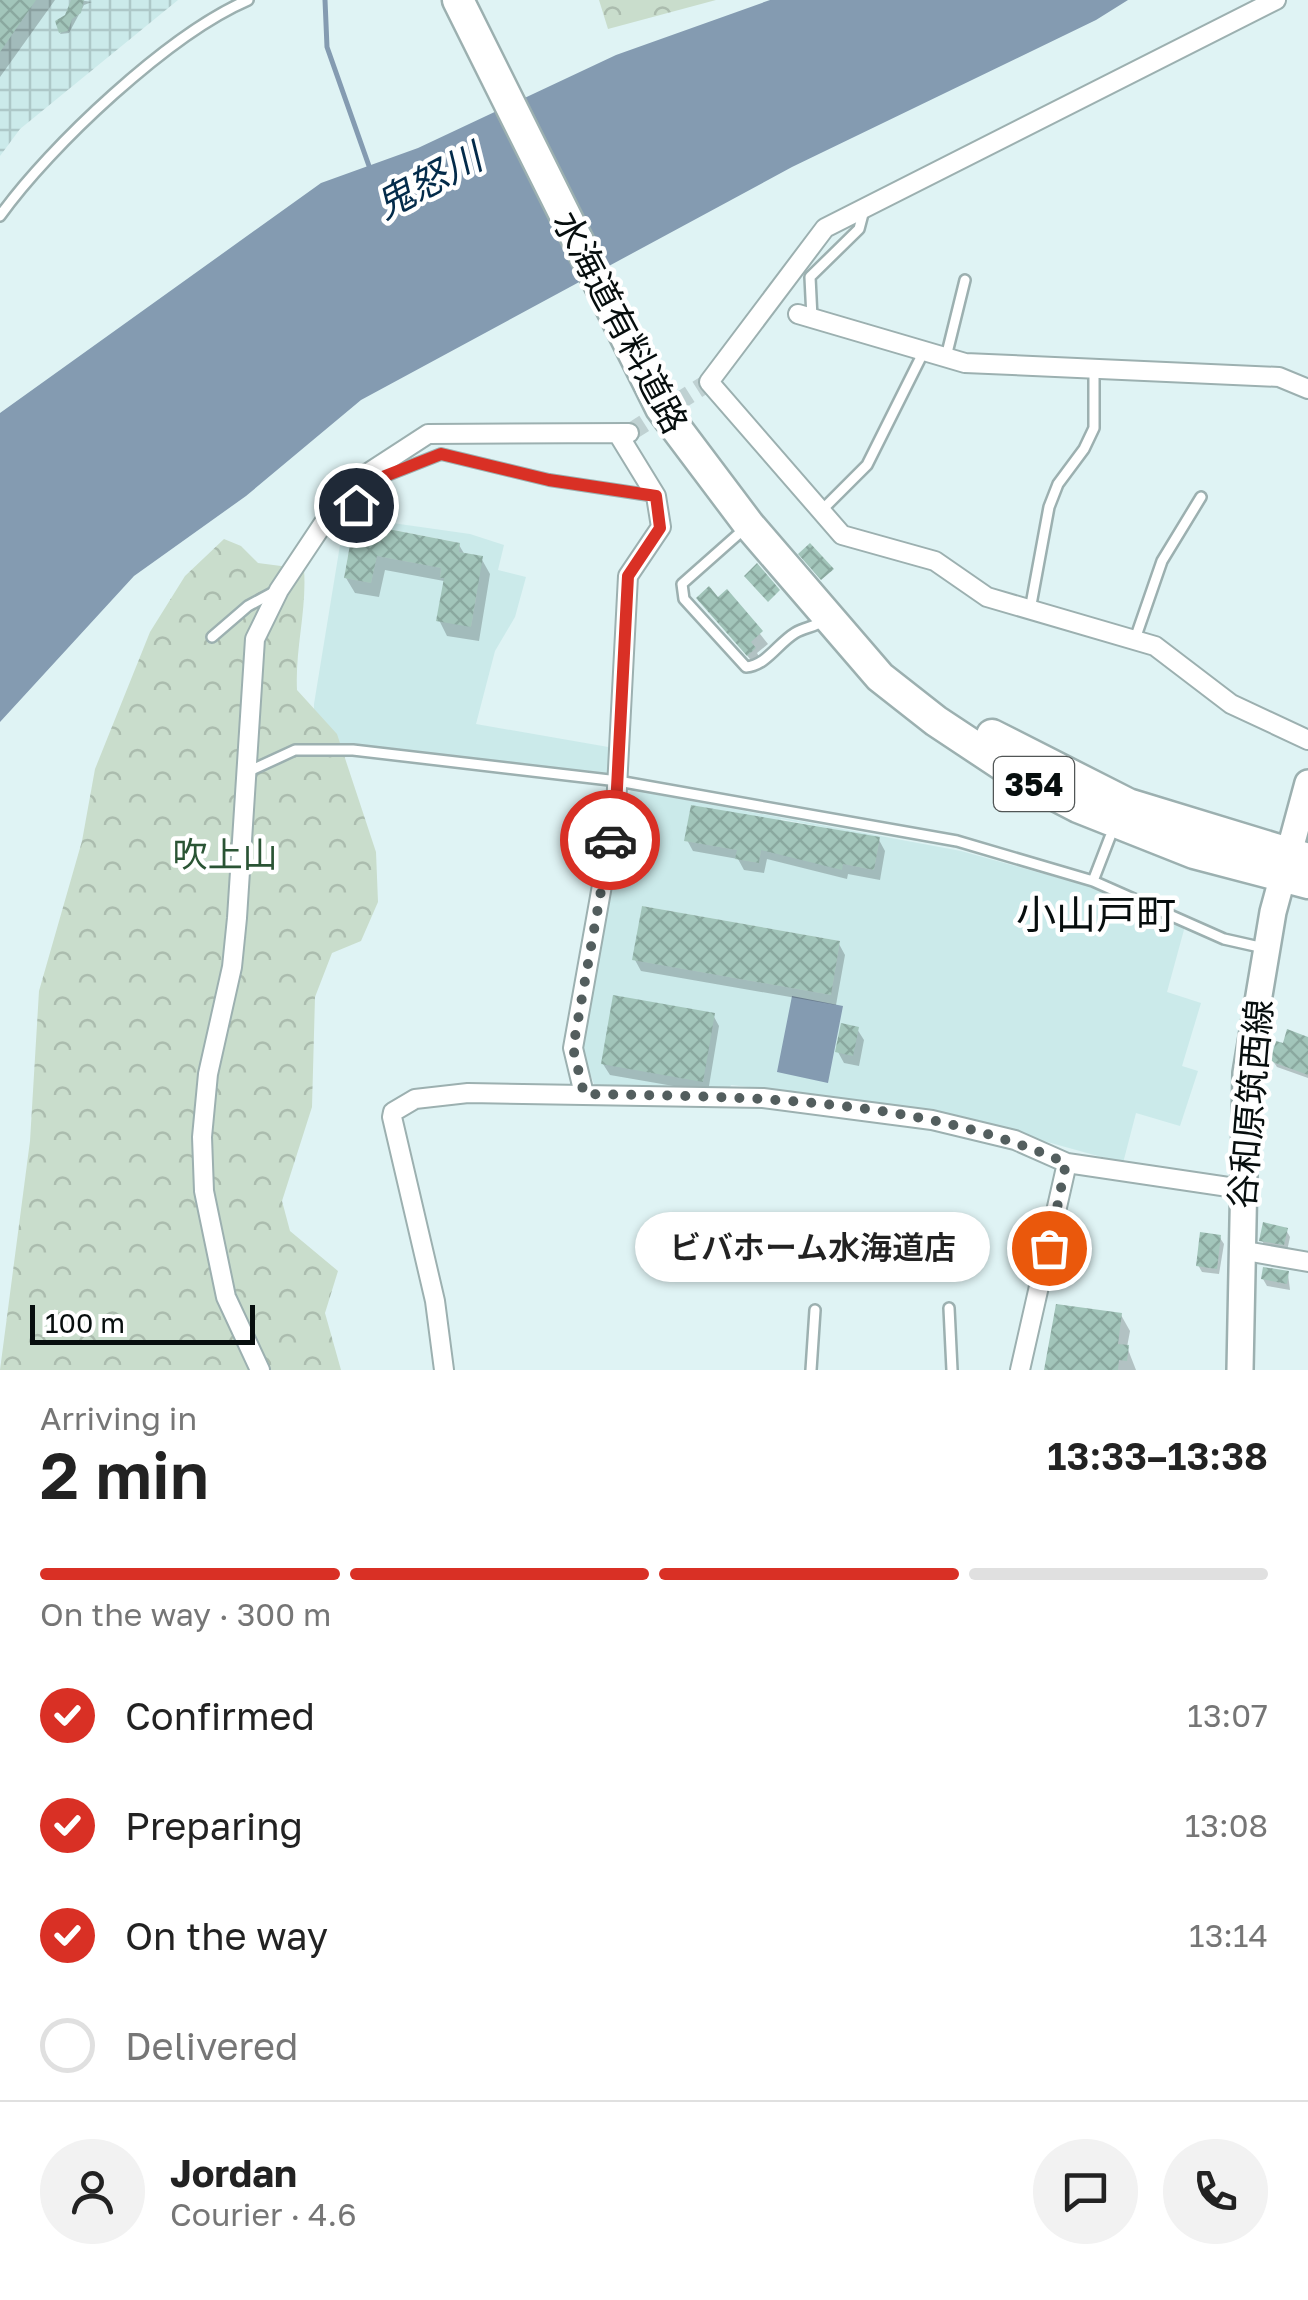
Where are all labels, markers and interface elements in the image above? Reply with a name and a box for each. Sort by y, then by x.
water label: 鬼怒川 [367,131,492,227]
street label: 水海道有料道路 [545,204,697,440]
pin [314,463,399,548]
icon: home [329,478,384,533]
road number: 354 [994,757,1074,811]
courier [560,790,660,890]
icon: car [583,813,638,868]
park label: 吹上山 [172,833,278,875]
district label: 小山戸町 [1016,890,1176,938]
street label: 谷和原筑西線 [1220,998,1280,1210]
pin [1007,1206,1092,1291]
callout: ビバホーム水海道店 [634,1213,989,1283]
icon: bag [1022,1221,1077,1276]
text: ビバホーム水海道店 [669,1228,956,1266]
scale bar [30,1300,255,1344]
text: 100 m [45,1306,125,1339]
text: Arriving in [40,1399,197,1437]
text: 13:33–13:38 [1047,1433,1268,1478]
text: 2 min [40,1435,209,1513]
text: On the way · 300 m [40,1595,331,1633]
icon: check [40,1688,95,1743]
text: Confirmed [125,1693,315,1738]
text: 13:07 [1187,1696,1268,1734]
icon: check [40,1798,95,1853]
text: Preparing [125,1803,303,1848]
text: 13:08 [1185,1806,1268,1844]
icon: check [40,1908,95,1963]
text: On the way [125,1913,328,1958]
text: 13:14 [1189,1916,1268,1954]
text: Delivered [125,2023,298,2068]
button: person [40,2139,145,2244]
button: chat [1033,2139,1138,2244]
button: phone [1163,2139,1268,2244]
text: Jordan [170,2150,297,2195]
text: Courier · 4.6 [170,2195,357,2233]

